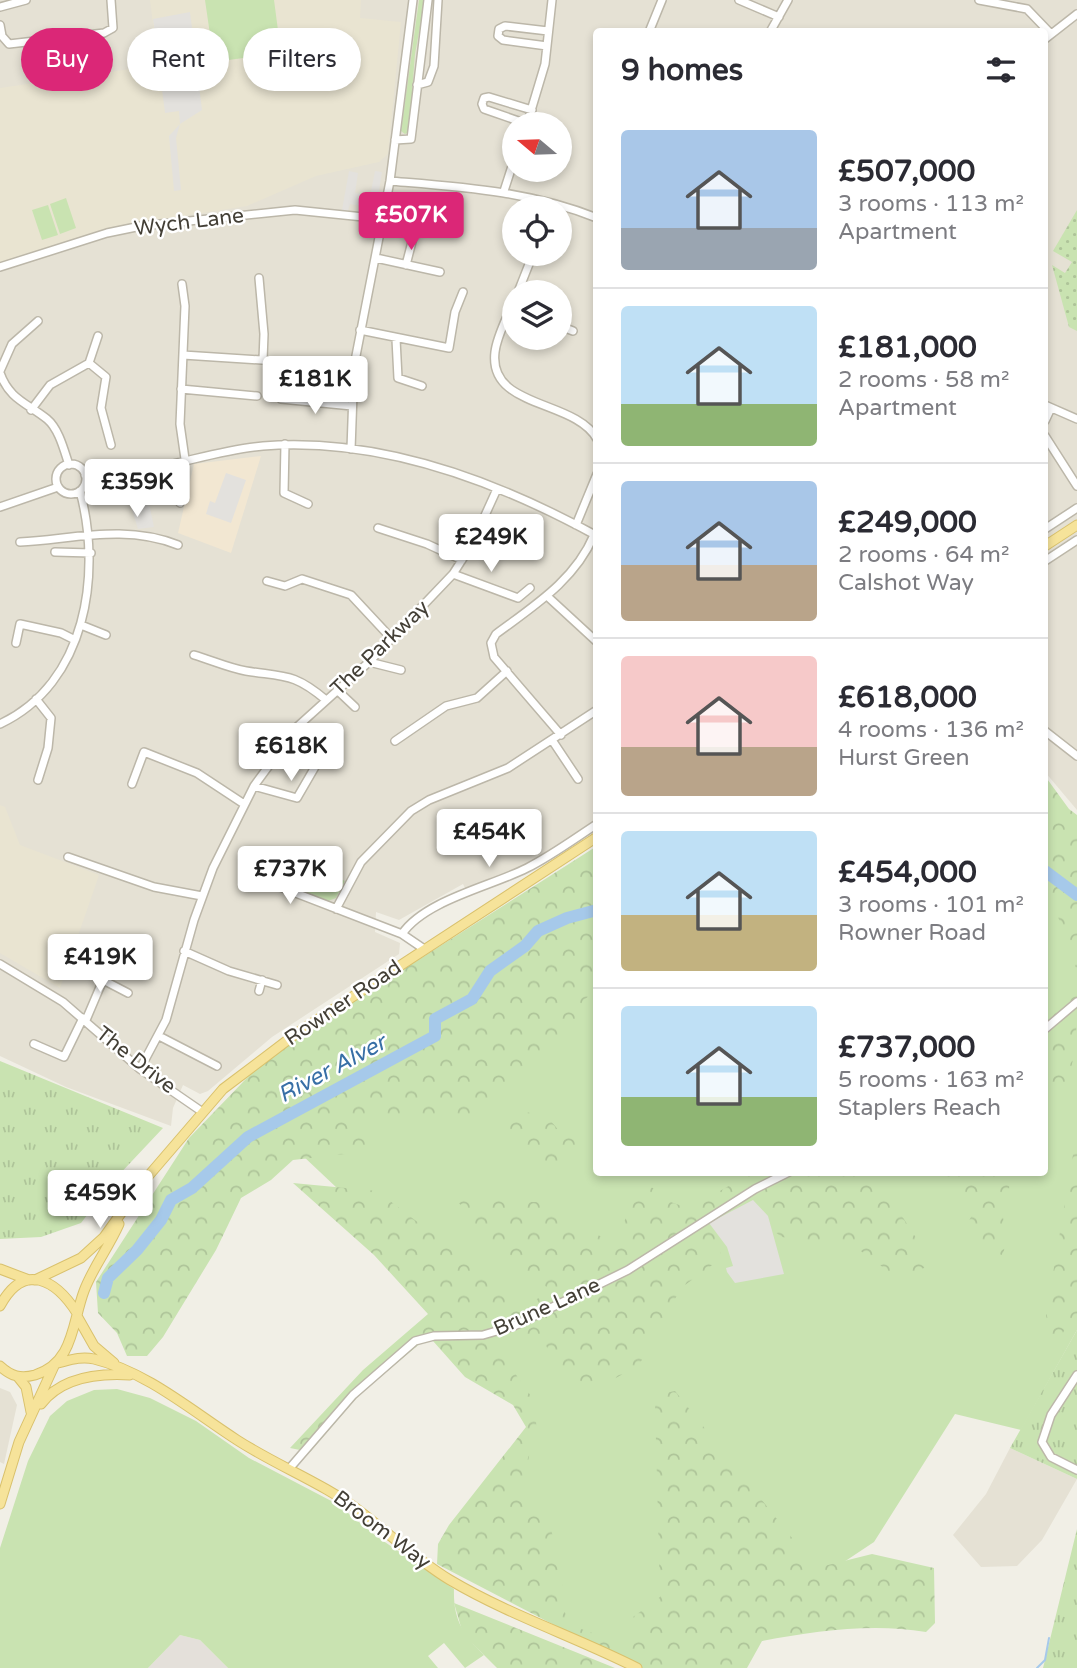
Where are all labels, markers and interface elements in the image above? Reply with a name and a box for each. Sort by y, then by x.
chip: Buy [21,28,113,91]
chip: Rent [127,28,229,91]
chip: Filters [243,28,361,91]
icon: filters [982,51,1020,89]
text: 9 homes [621,52,743,89]
north arrow [502,112,572,182]
map controls [502,112,572,350]
text: £507,000 [838,153,975,190]
icon: home [677,158,761,242]
text: 3 rooms · 113 m² [838,190,1024,218]
pin: £507K [362,192,460,252]
button: locate [502,196,572,266]
text: £507K [375,201,447,229]
street label: Wych Lane [133,203,245,241]
text: Apartment [838,218,957,246]
button: layers [502,280,572,350]
text: £181,000 [838,329,977,366]
icon: home [677,334,761,418]
pin: £181K [266,356,364,416]
text: £181K [279,365,351,393]
text: 2 rooms · 58 m² [838,366,1009,394]
text: Apartment [838,394,957,422]
pin: £359K [88,460,186,519]
text: £359K [101,468,173,496]
text: £249,000 [838,504,977,541]
icon: home [677,509,761,593]
pin: £249K [442,514,540,574]
text: £249K [455,523,527,551]
text: 2 rooms · 64 m² [838,541,1009,569]
text: Calshot Way [838,569,974,597]
street label: The Parkway [326,595,434,701]
text: £618,000 [838,679,977,716]
icon: home [677,684,761,768]
text: 4 rooms · 136 m² [838,716,1024,744]
pin: £618K [242,724,340,783]
text: £618K [255,732,327,760]
text: Hurst Green [838,744,970,772]
pin: £454K [440,810,538,869]
text: £454K [453,818,525,846]
pin: £737K [241,846,339,906]
text: £454,000 [838,854,977,891]
text: £737K [254,855,326,883]
icon: home [677,859,761,943]
text: 3 rooms · 101 m² [838,891,1024,919]
text: Rowner Road [838,919,986,947]
pin: £419K [51,934,149,994]
text: £419K [64,943,136,971]
street label: Rowner Road [280,955,406,1051]
street label: The Drive [91,1021,181,1099]
water label: River Alver [273,1027,394,1109]
text: £737,000 [838,1029,975,1066]
icon: home [677,1034,761,1118]
text: 5 rooms · 163 m² [838,1066,1024,1094]
text: Staplers Reach [838,1094,1001,1122]
pin: £459K [51,1170,149,1230]
text: £459K [64,1179,136,1207]
street label: Brune Lane [490,1272,604,1342]
street label: Broom Way [328,1485,436,1575]

